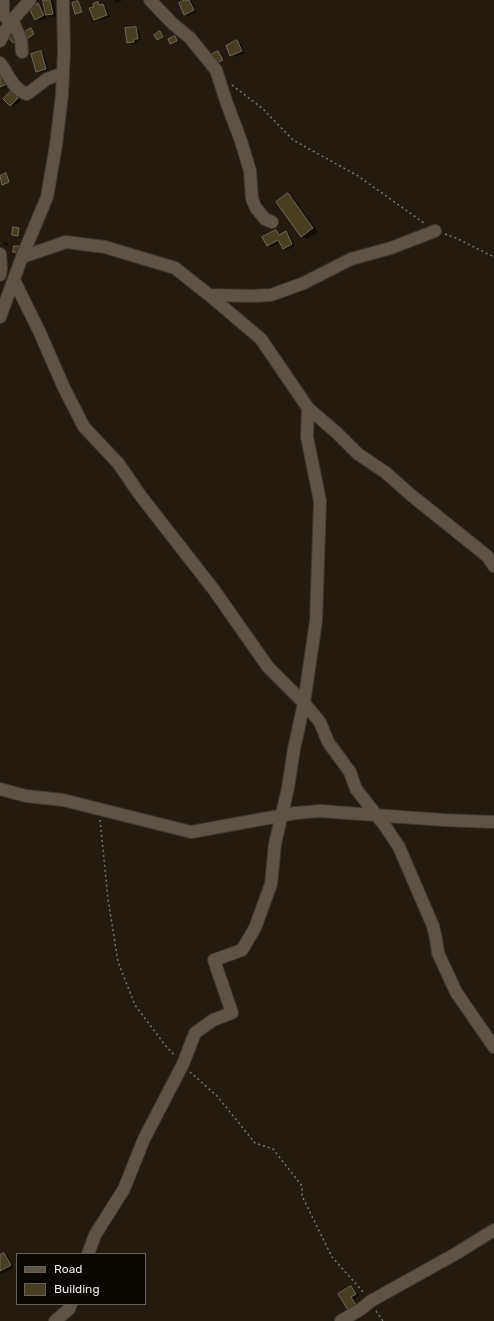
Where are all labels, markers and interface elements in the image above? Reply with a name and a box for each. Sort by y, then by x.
legend [16,1253,146,1305]
text: Road [54,1262,82,1276]
text: Building [54,1282,100,1296]

